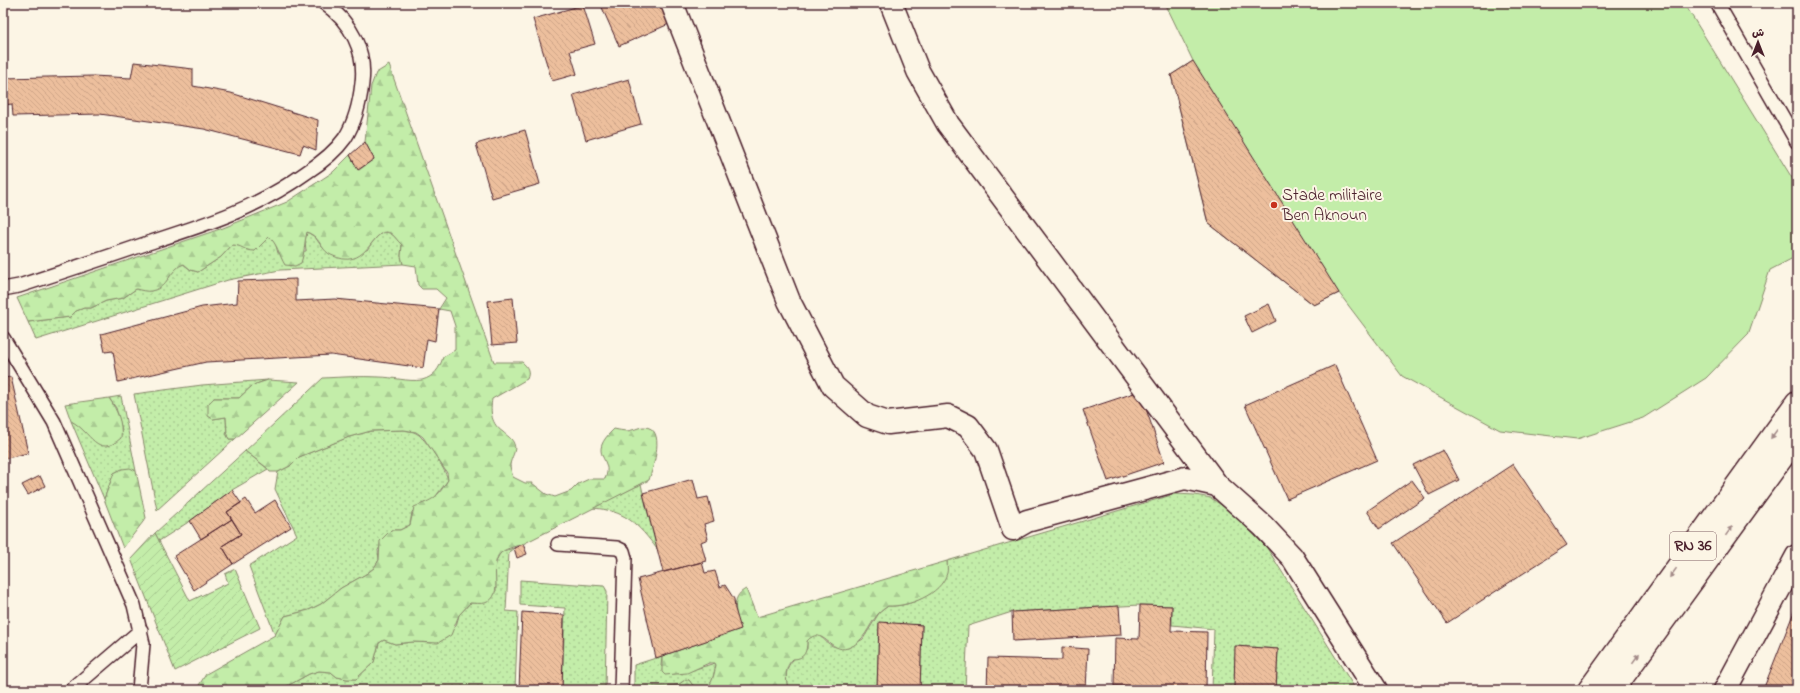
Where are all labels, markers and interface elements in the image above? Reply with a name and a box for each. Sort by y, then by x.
north arrow [1738,22,1778,62]
text: ش [1752,25,1764,41]
place label: Stade militaire Ben Aknoun [1281,183,1383,228]
marker: Stade militaire Ben Aknoun [1269,200,1279,210]
one-way arrow [1770,428,1778,439]
one-way arrow [1725,525,1733,536]
road number: RN 36 [1670,532,1716,560]
one-way arrow [1669,568,1677,578]
one-way arrow [1631,653,1640,664]

